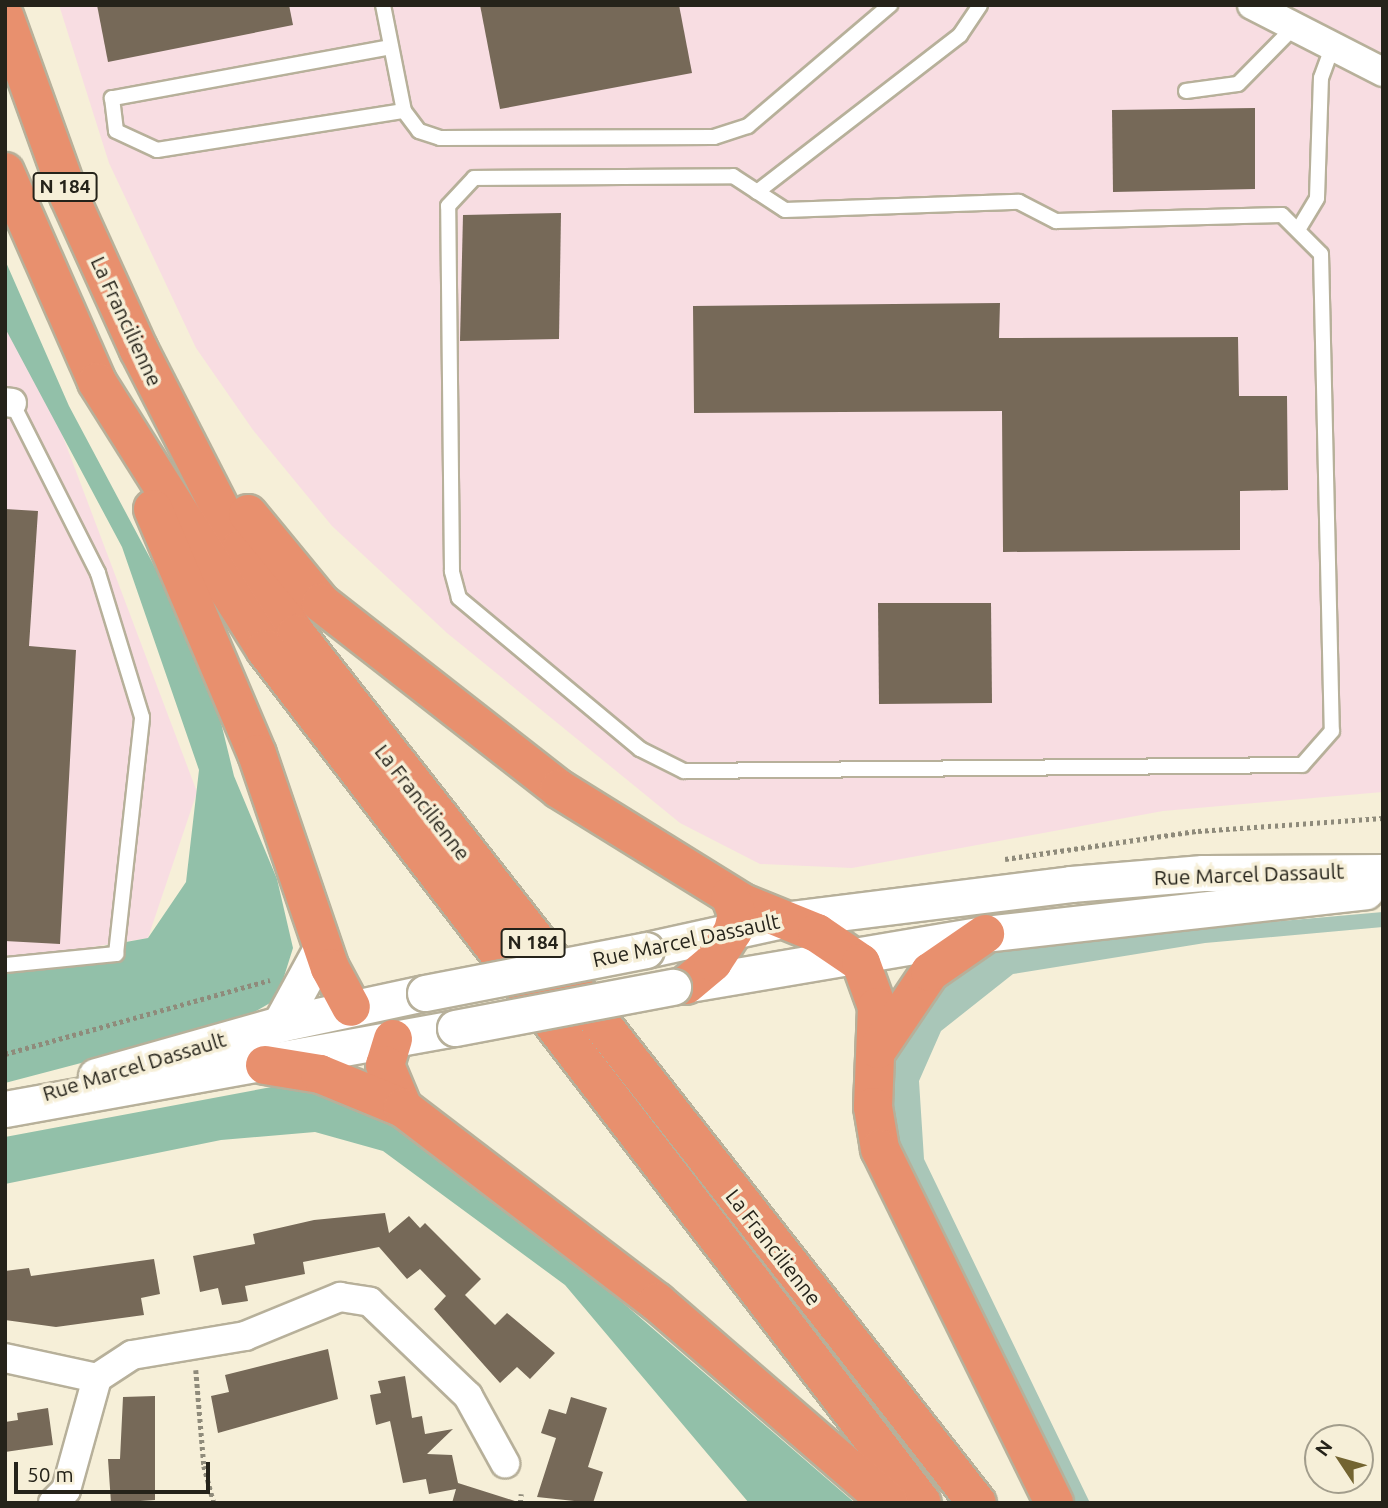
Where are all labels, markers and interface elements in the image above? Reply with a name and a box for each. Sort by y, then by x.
road number: N 184 [32,172,98,202]
street label: La Francilienne [86,252,168,390]
street label: La Francilienne [370,739,476,865]
street label: Rue Marcel Dassault [1153,858,1345,890]
street label: Rue Marcel Dassault [590,908,782,972]
road number: N 184 [500,928,566,959]
street label: Rue Marcel Dassault [39,1026,229,1106]
street label: La Francilienne [721,1184,827,1310]
north arrow [1304,1424,1374,1494]
text: N [1311,1436,1337,1460]
scale bar [18,1448,214,1492]
text: 50 m [27,1462,74,1486]

